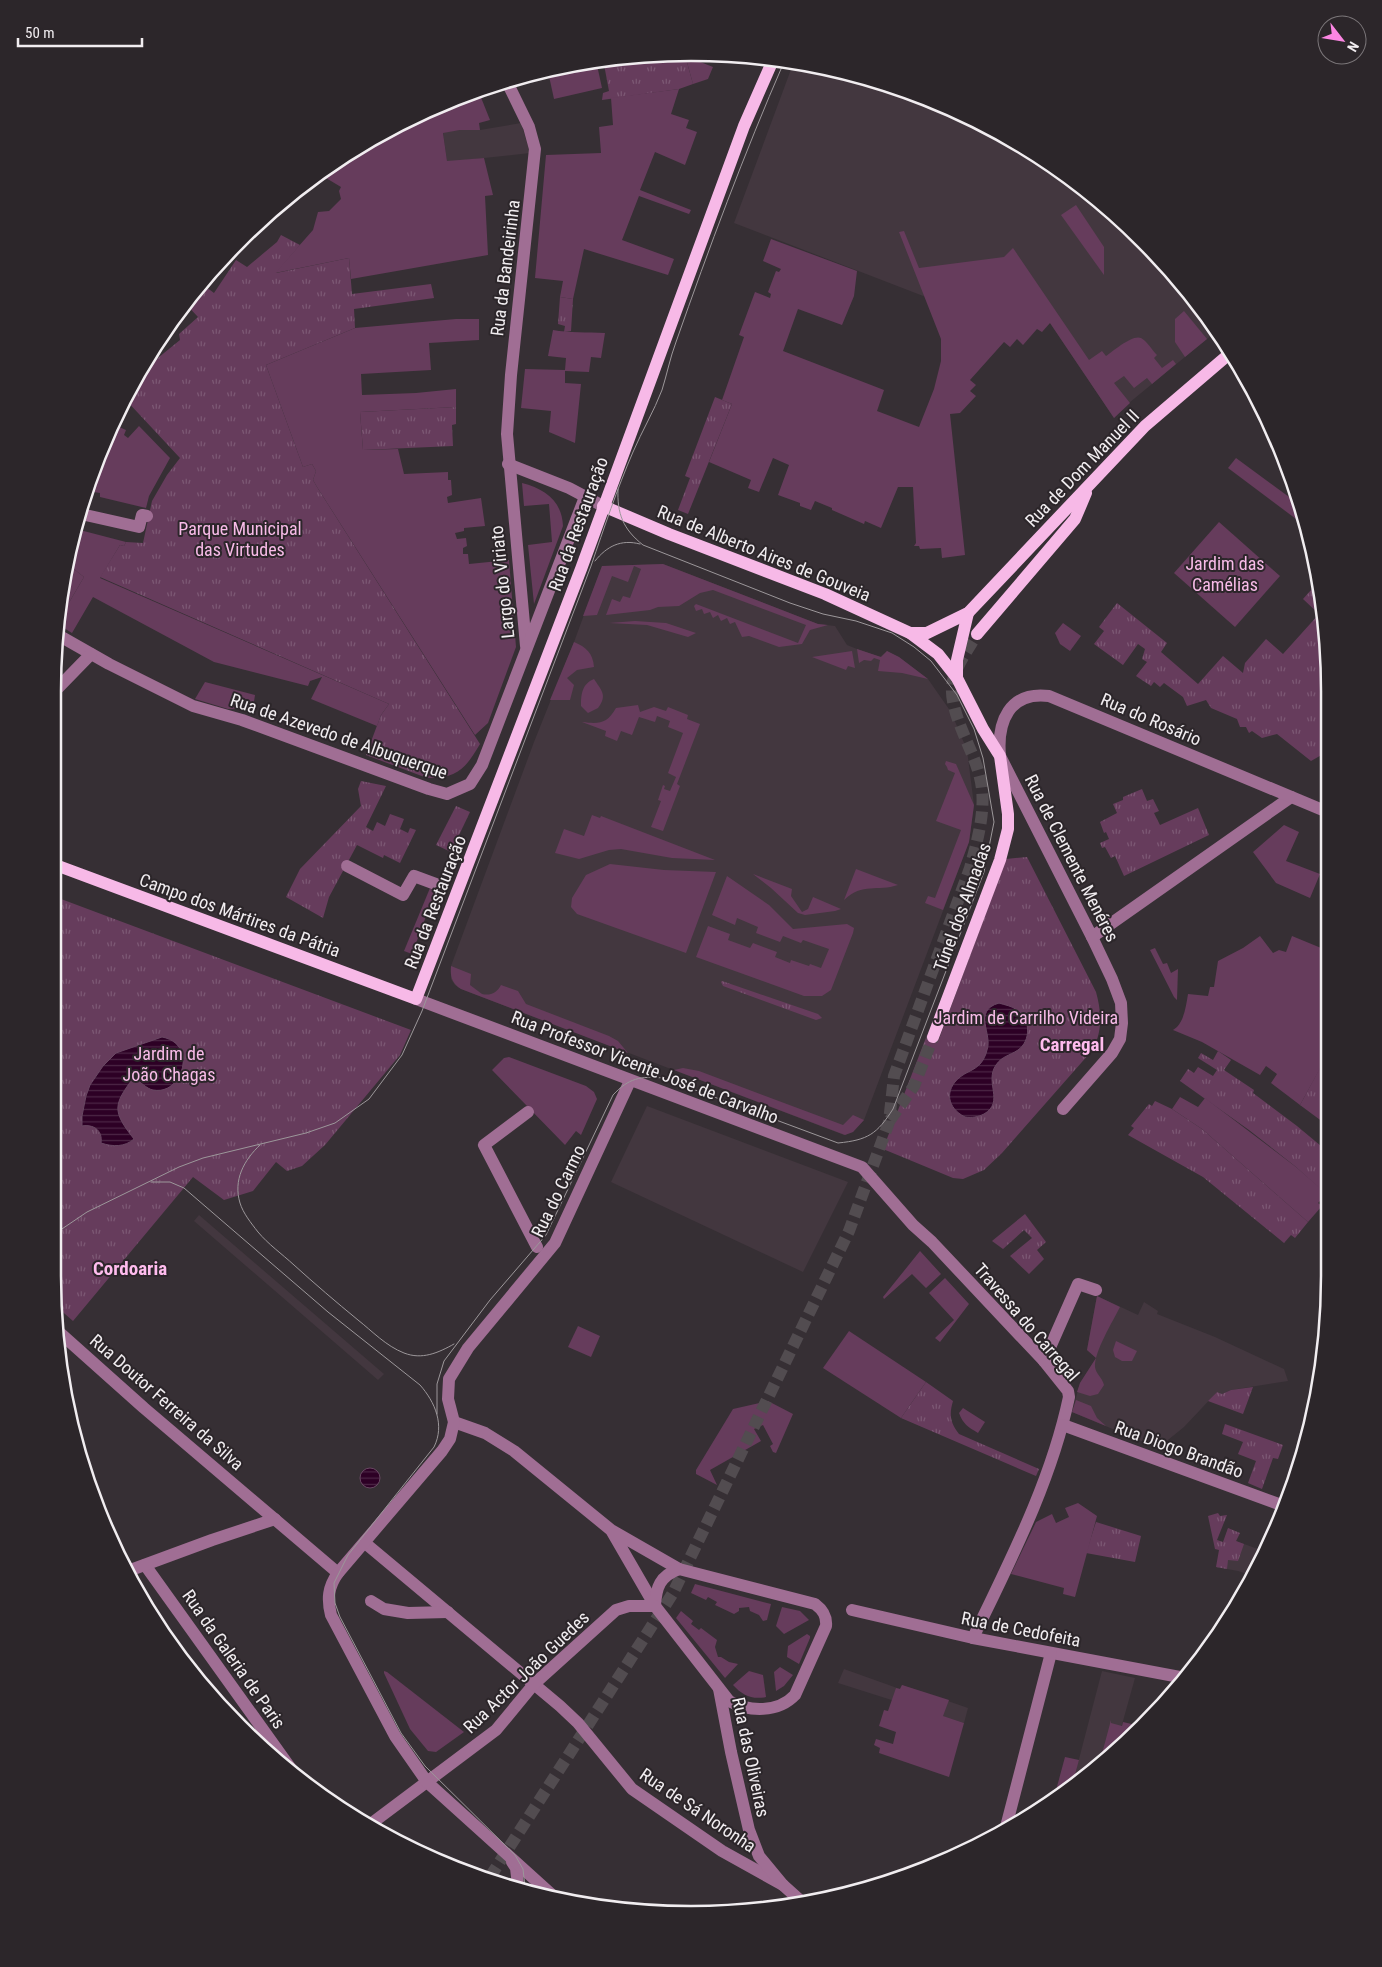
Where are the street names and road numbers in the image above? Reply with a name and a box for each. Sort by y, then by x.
street label: Rua da Bandeirinha [486,199,524,337]
street label: Rua de Dom Manuel II [1021,405,1143,531]
street label: Rua da Restauração [544,454,612,594]
street label: Rua de Alberto Aires de Gouveia [654,501,874,605]
street label: Largo do Viriato [486,525,518,639]
street label: Rua do Rosário [1098,688,1204,750]
street label: Rua de Azevedo de Albuquerque [228,689,450,783]
street label: Rua de Clemente Menéres [1021,771,1123,945]
street label: Rua da Restauração [400,832,470,972]
street label: Túnel dos Almadas [929,840,995,974]
street label: Campo dos Mártires da Pátria [137,869,343,961]
street label: Rua Professor Vicente José de Carvalho [508,1006,782,1128]
street label: Rua do Carmo [527,1141,589,1241]
street label: Travessa do Carregal [970,1259,1084,1385]
street label: Rua Doutor Ferreira da Silva [86,1330,248,1474]
street label: Rua Diogo Brandão [1112,1416,1246,1482]
street label: Rua da Galeria de Paris [178,1586,290,1732]
street label: Rua Actor João Guedes [459,1607,593,1737]
street label: Rua de Cedofeita [960,1607,1082,1651]
street label: Rua das Oliveiras [728,1695,774,1819]
street label: Rua de Sá Noronha [636,1764,760,1856]

